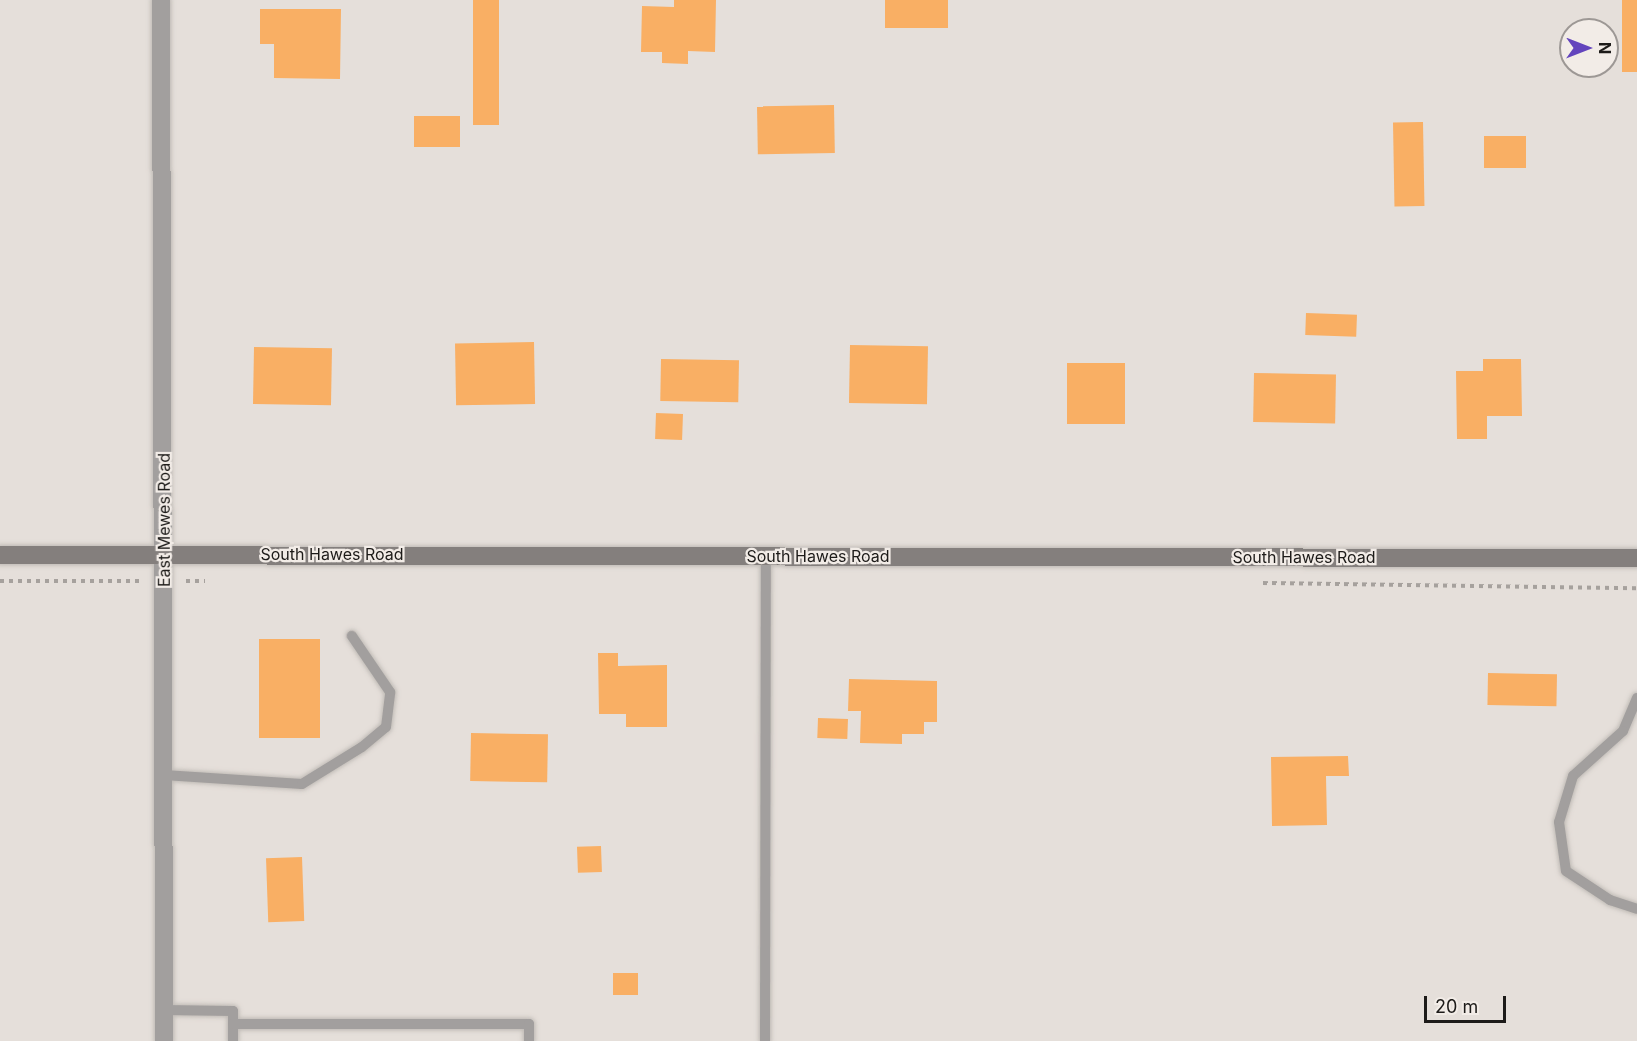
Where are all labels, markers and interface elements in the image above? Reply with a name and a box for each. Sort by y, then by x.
north arrow [1559,18,1619,78]
text: N [1595,42,1615,54]
street label: East Mewes Road [154,453,174,587]
street label: South Hawes Road [260,544,404,564]
street label: South Hawes Road [746,546,890,566]
street label: South Hawes Road [1232,547,1376,567]
scale bar [1427,984,1510,1022]
text: 20 m [1435,996,1478,1017]

